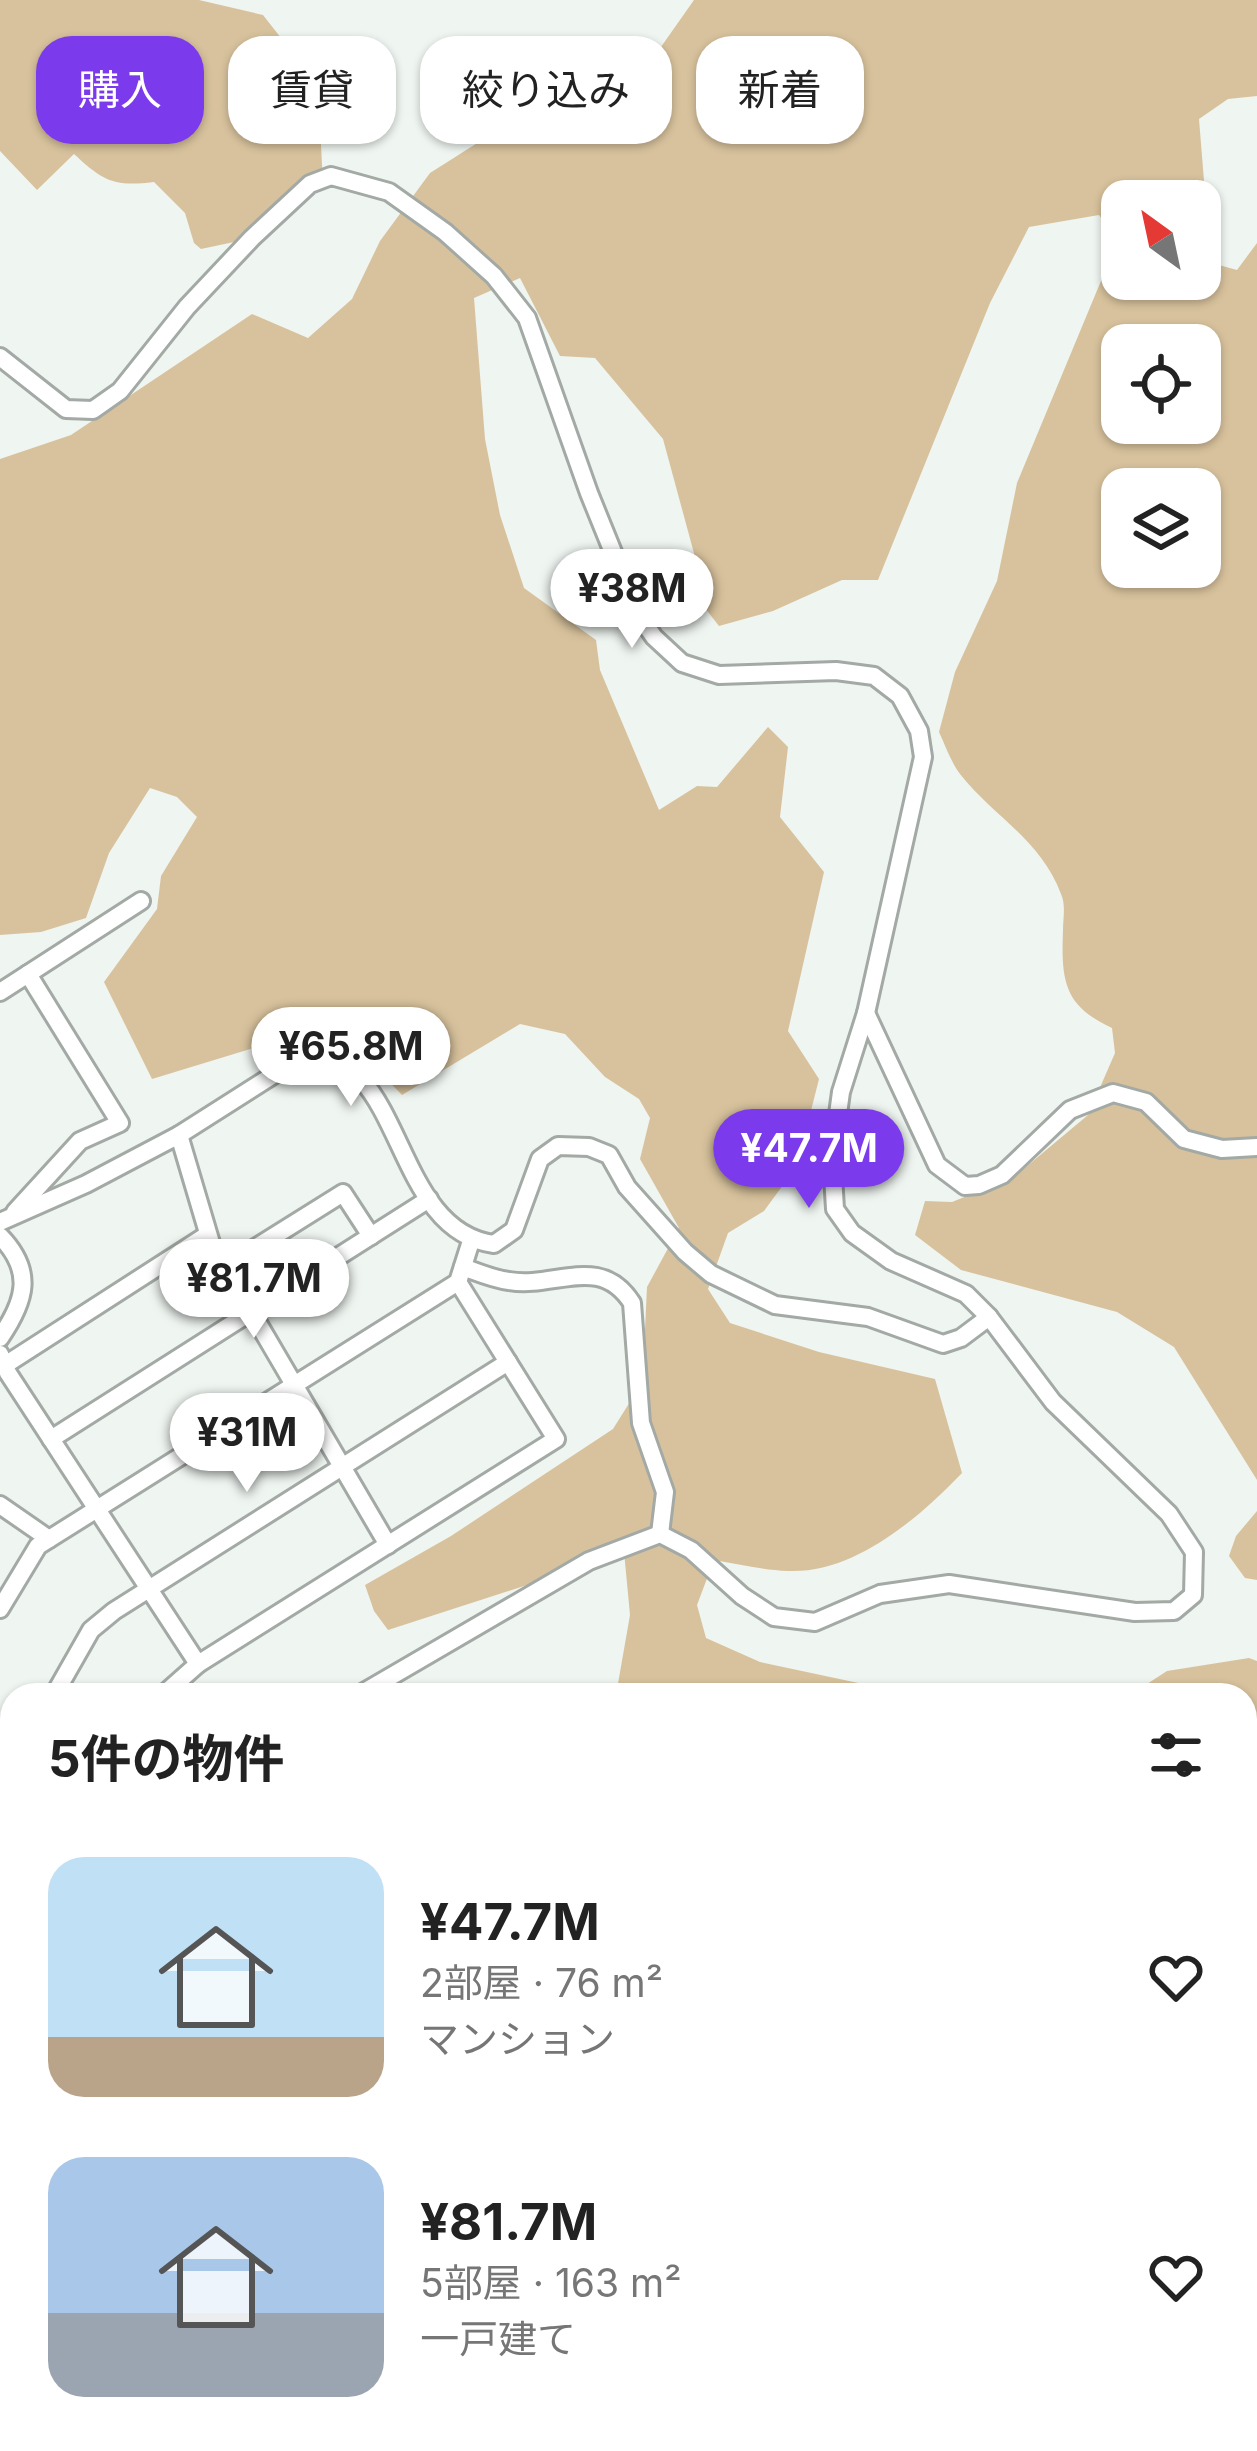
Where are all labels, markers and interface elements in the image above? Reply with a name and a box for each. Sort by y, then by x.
chip: 購入 [36,36,204,144]
chip: 賃貸 [228,36,396,144]
chip: 絞り込み [420,36,672,144]
chip: 新着 [696,36,864,144]
north arrow [1101,180,1221,300]
map controls [1101,180,1221,588]
button: locate [1101,324,1221,444]
button: layers [1101,468,1221,588]
pin: ¥38M [561,549,703,651]
text: ¥38M [577,564,687,611]
pin: ¥65.8M [253,1007,449,1109]
text: ¥65.8M [278,1022,424,1069]
pin: ¥47.7M [711,1109,907,1211]
text: ¥47.7M [740,1124,878,1171]
pin: ¥81.7M [156,1239,352,1341]
text: ¥81.7M [186,1254,322,1301]
pin: ¥31M [176,1393,318,1495]
text: ¥31M [197,1408,297,1455]
icon: filters [1143,1722,1209,1788]
text: 5件の物件 [48,1728,285,1789]
text: ¥47.7M [420,1891,600,1952]
icon: home [144,1905,288,2049]
icon: heart [1143,1944,1209,2010]
text: 2部屋 · 76 m² [420,1959,663,2006]
text: マンション [420,2015,615,2062]
text: ¥81.7M [420,2191,597,2252]
icon: home [144,2205,288,2349]
icon: heart [1143,2244,1209,2310]
text: 5部屋 · 163 m² [420,2259,681,2306]
text: 一戸建て [420,2315,576,2362]

